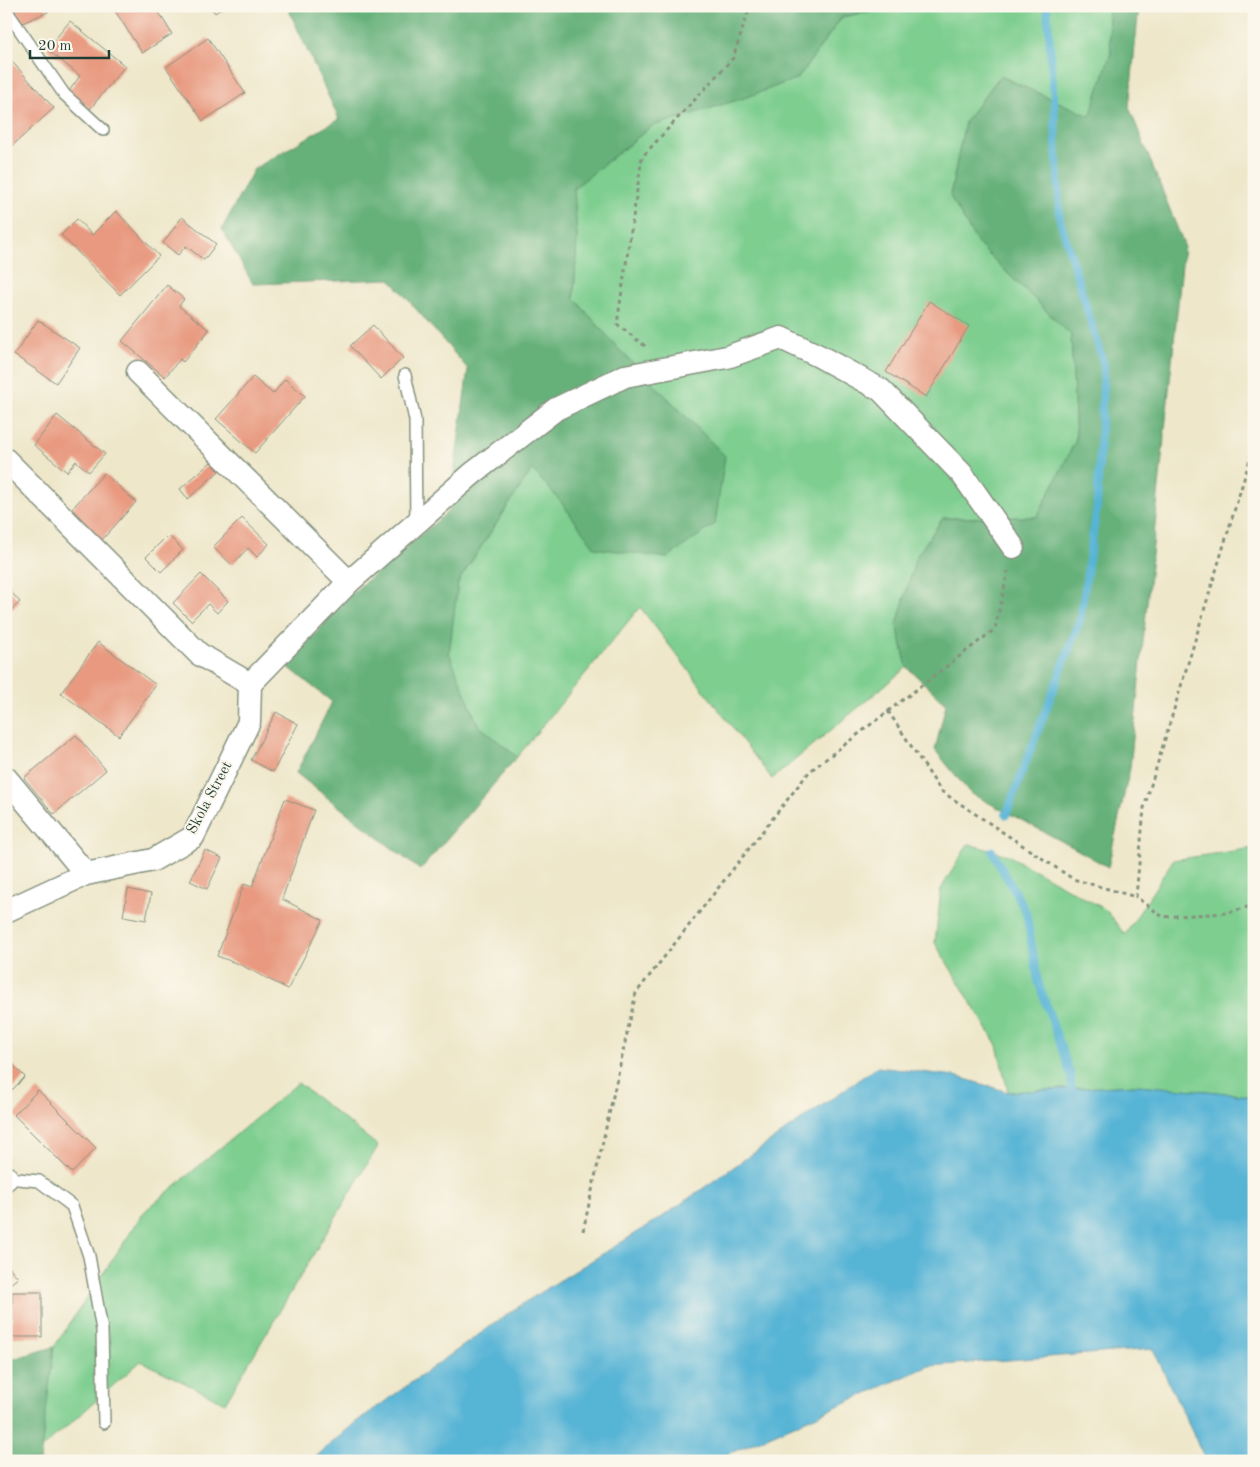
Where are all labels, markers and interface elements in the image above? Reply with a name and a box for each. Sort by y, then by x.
scale bar [30,28,109,60]
text: 20 m [38,39,72,54]
street label: Skola Street [185,759,235,837]

